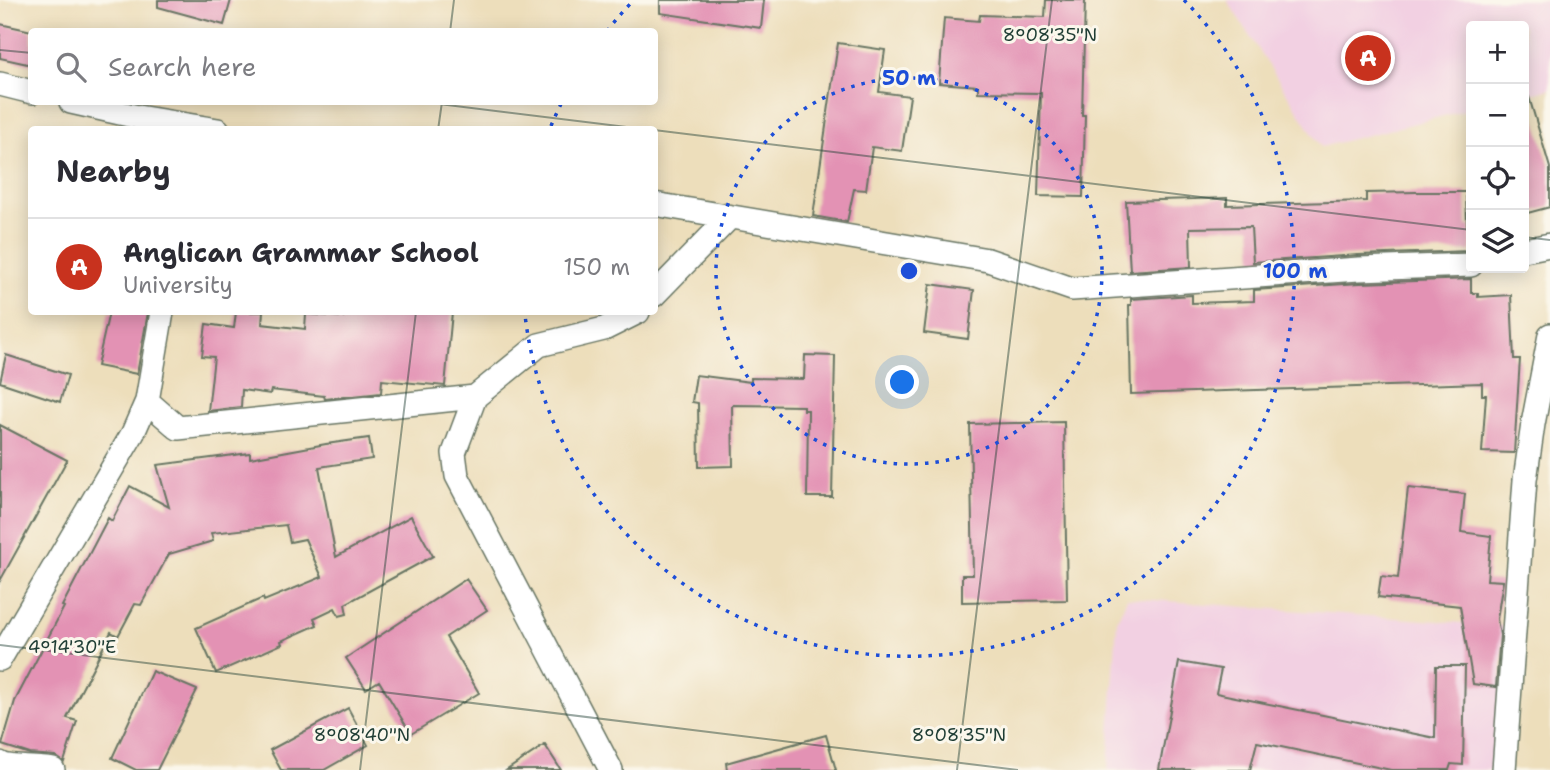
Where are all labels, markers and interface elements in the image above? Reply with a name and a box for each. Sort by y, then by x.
map controls [1466,21,1529,273]
button: + [1466,21,1529,84]
text: 8°08'35"N [1003,23,1097,47]
search box [28,28,658,105]
pin: A [1345,32,1391,84]
icon: search [52,48,90,86]
text: Search here [108,49,257,84]
text: 50 m [882,64,936,92]
button: − [1466,84,1529,147]
button: locate [1466,147,1529,210]
text: Nearby [56,151,171,192]
button: layers [1466,210,1529,273]
text: Anglican Grammar School [123,235,479,270]
text: A [70,252,88,282]
text: 150 m [563,252,630,282]
text: 100 m [1263,257,1327,285]
centre of rings [897,259,921,283]
text: University [123,270,233,300]
your location [885,365,919,399]
text: 4°14'30"E [28,635,116,659]
text: 8°08'40"N [314,723,410,747]
text: 8°08'35"N [912,723,1006,747]

